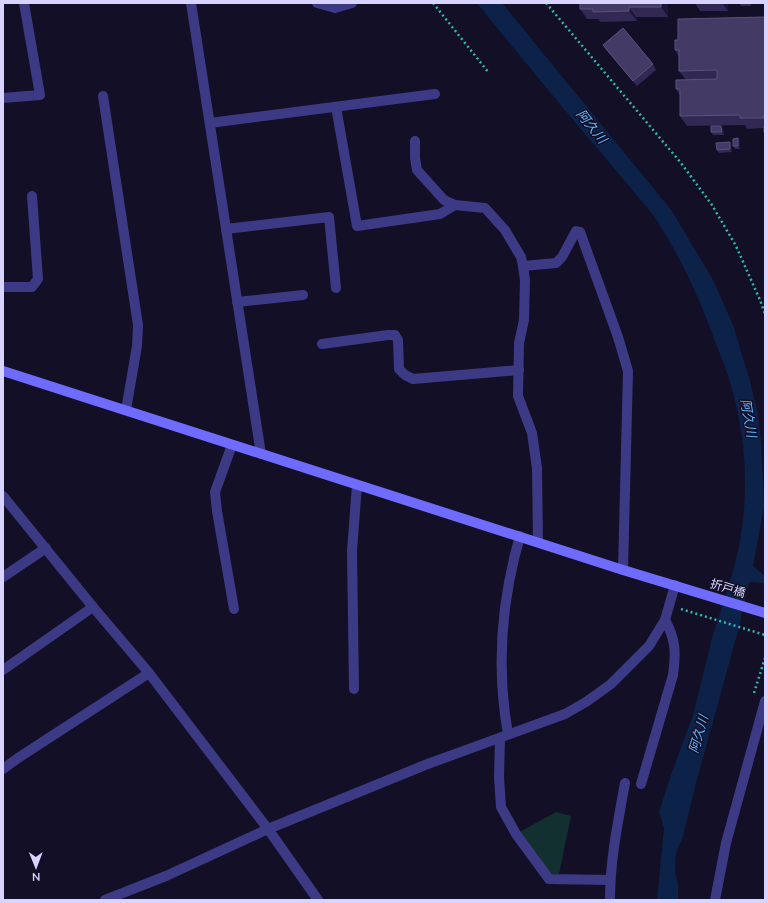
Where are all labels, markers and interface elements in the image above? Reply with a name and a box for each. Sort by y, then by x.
water label: 阿久川 [574,106,612,148]
water label: 阿久川 [738,397,761,441]
street label: 折戸橋 [709,576,747,600]
water label: 阿久川 [685,711,712,755]
north arrow [16,847,56,887]
text: N [32,870,40,884]

